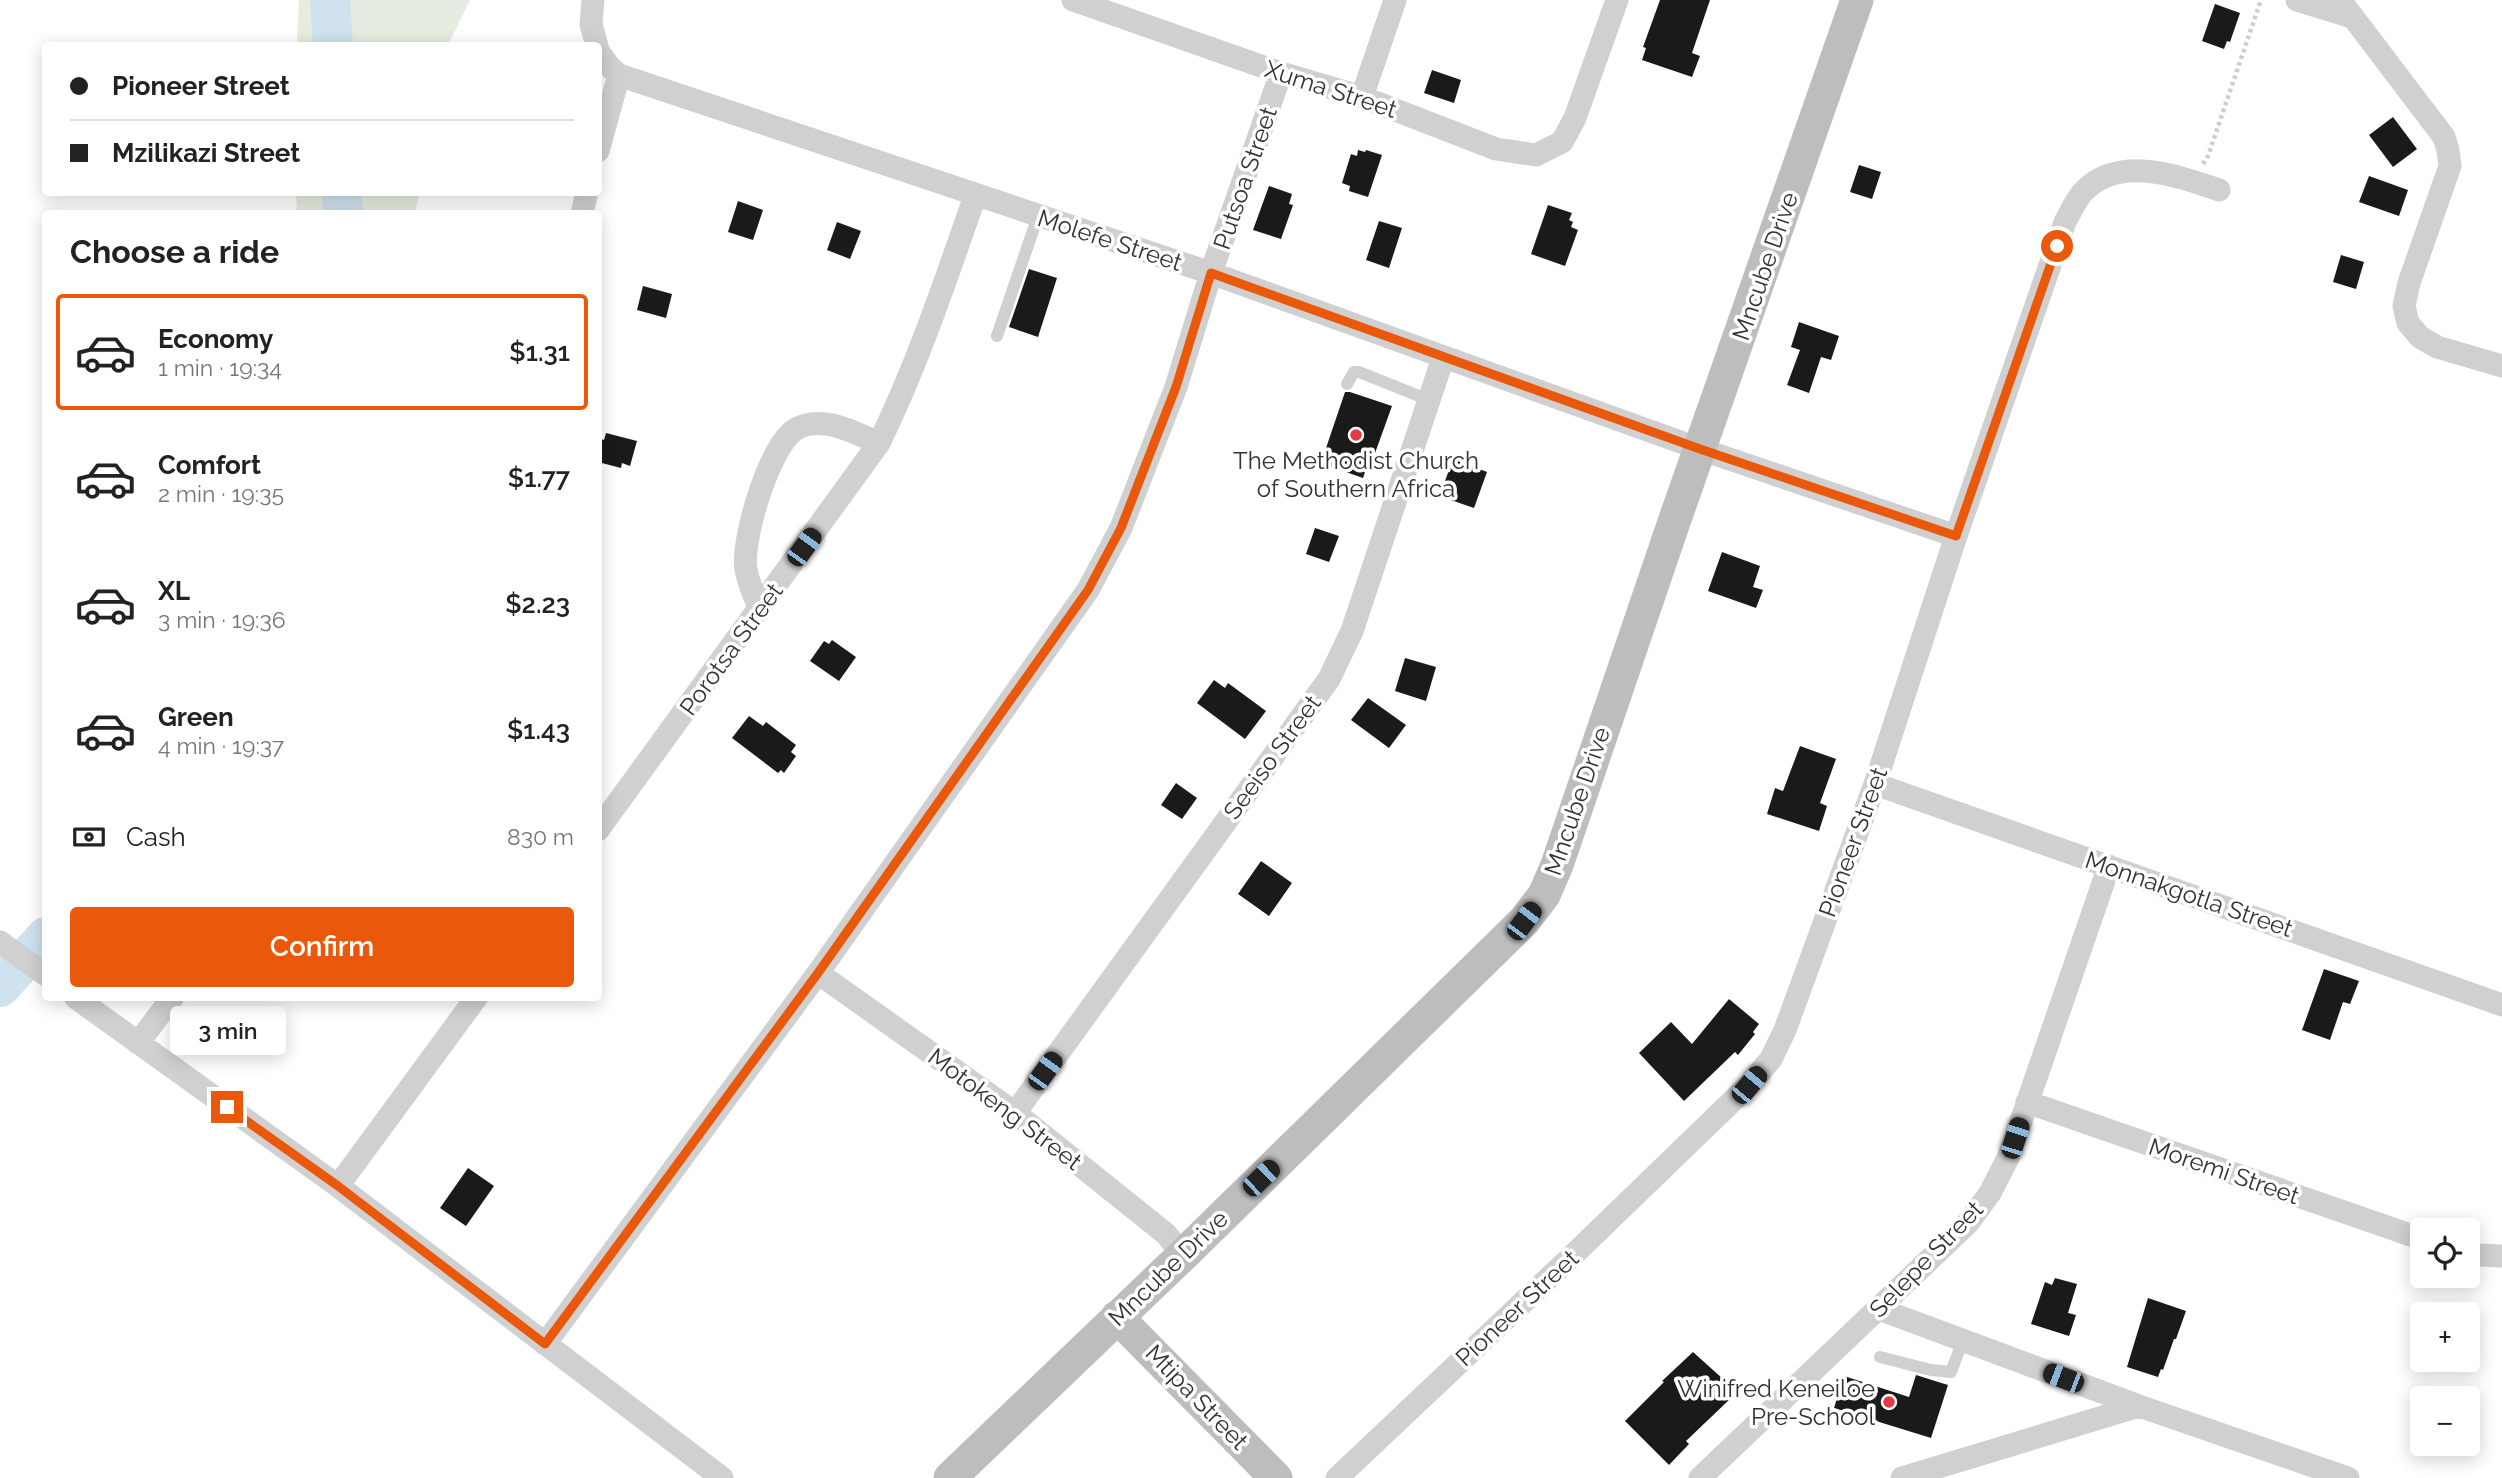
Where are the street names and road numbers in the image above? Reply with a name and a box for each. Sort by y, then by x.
street label: Xuma Street [1262,54,1400,124]
street label: Putsoa Street [1207,103,1283,253]
street label: Mncube Drive [1726,188,1804,344]
street label: Molefe Street [1034,203,1186,277]
street label: Porotsa Street [673,577,789,721]
street label: Seeiso Street [1217,689,1327,825]
street label: Mncube Drive [1538,723,1616,879]
street label: Pioneer Street [1813,763,1893,921]
street label: Monnakgotla Street [2081,845,2297,943]
street label: Motokeng Street [923,1042,1087,1176]
street label: Moremi Street [2145,1132,2303,1210]
street label: Selepe Street [1863,1195,1989,1323]
street label: Mncube Drive [1102,1204,1234,1332]
street label: Pioneer Street [1450,1244,1584,1372]
street label: Mtipa Street [1140,1338,1254,1456]

